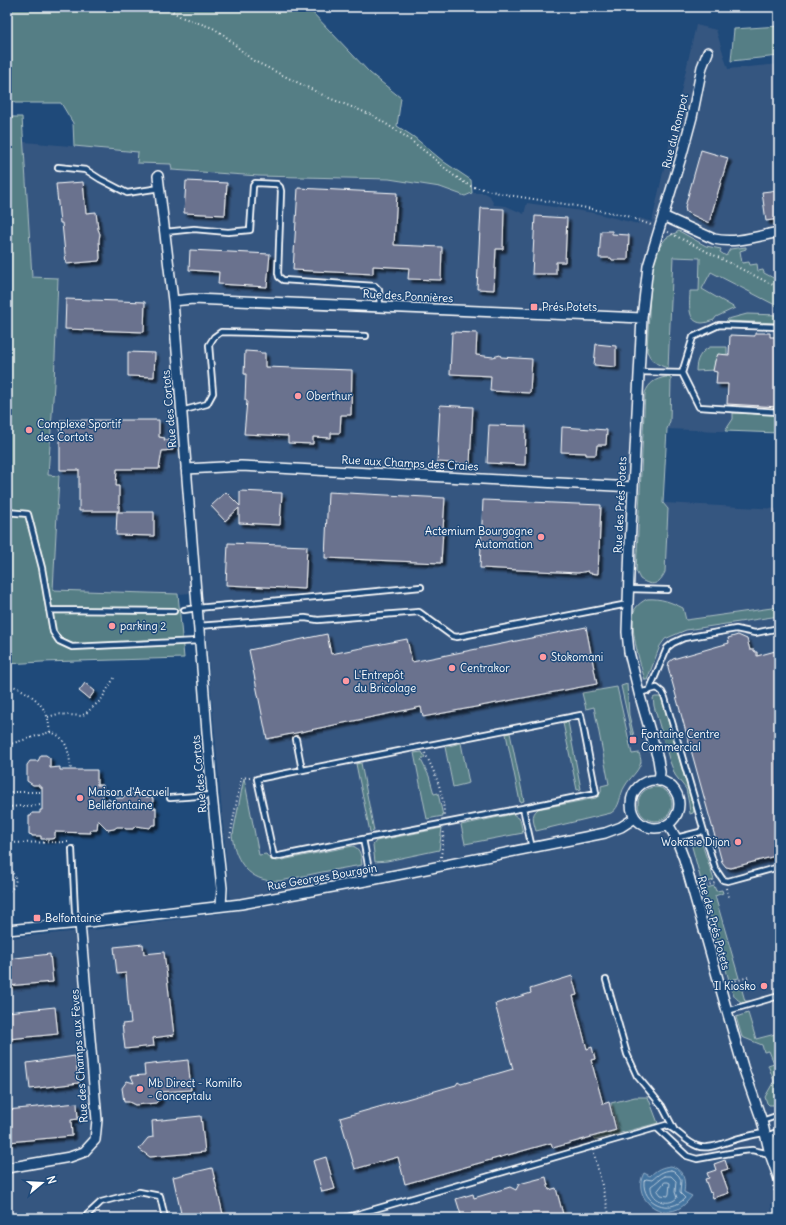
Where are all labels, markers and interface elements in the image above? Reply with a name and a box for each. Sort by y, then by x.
street label: Rue du Rompot [659,92,691,170]
street label: Rue des Ponnières [362,287,454,305]
place label: Prés Potets [542,300,597,314]
marker: Prés Potets [529,302,539,312]
street label: Rue des Cortots [159,369,179,449]
place label: Oberthur [306,389,352,403]
marker: Oberthur [293,391,303,401]
place label: Complexe Sportif des Cortots [37,417,121,444]
marker: Complexe Sportif des Cortots [24,425,34,435]
street label: Rue aux Champs des Craies [341,452,479,474]
street label: Rue des Prés Potets [610,456,630,554]
place label: Actemium Bourgogne Automation [425,524,533,551]
marker: Actemium Bourgogne Automation [536,532,546,542]
place label: parking 2 [120,619,166,633]
marker: parking 2 [107,621,117,631]
place label: Stokomani [551,650,603,664]
marker: Stokomani [538,652,548,662]
place label: Centrakor [460,661,510,675]
marker: Centrakor [447,663,457,673]
place label: L'Entrepôt du Bricolage [354,668,416,695]
marker: L'Entrepôt du Bricolage [341,676,351,686]
place label: Fontaine Centre Commercial [641,727,720,754]
street label: Rue des Cortots [189,734,209,814]
marker: Fontaine Centre Commercial [628,735,638,745]
place label: Maison d'Accueil Bellefontaine [88,785,169,812]
marker: Maison d'Accueil Bellefontaine [75,793,85,803]
place label: Wokasie Dijon [661,835,730,849]
marker: Wokasie Dijon [733,837,743,847]
street label: Rue Georges Bourgoin [266,860,378,894]
street label: Rue des Prés Potets [695,874,733,972]
place label: Belfontaine [45,911,101,925]
marker: Belfontaine [32,913,42,923]
place label: Il Kiosko [714,979,756,993]
marker: Il Kiosko [759,981,769,991]
street label: Rue des Champs aux Fèves [67,989,91,1123]
place label: Mb Direct - Komilfo - Conceptalu [148,1076,242,1103]
marker: Mb Direct - Komilfo - Conceptalu [135,1084,145,1094]
north arrow [22,1163,62,1203]
text: N [44,1174,59,1186]

